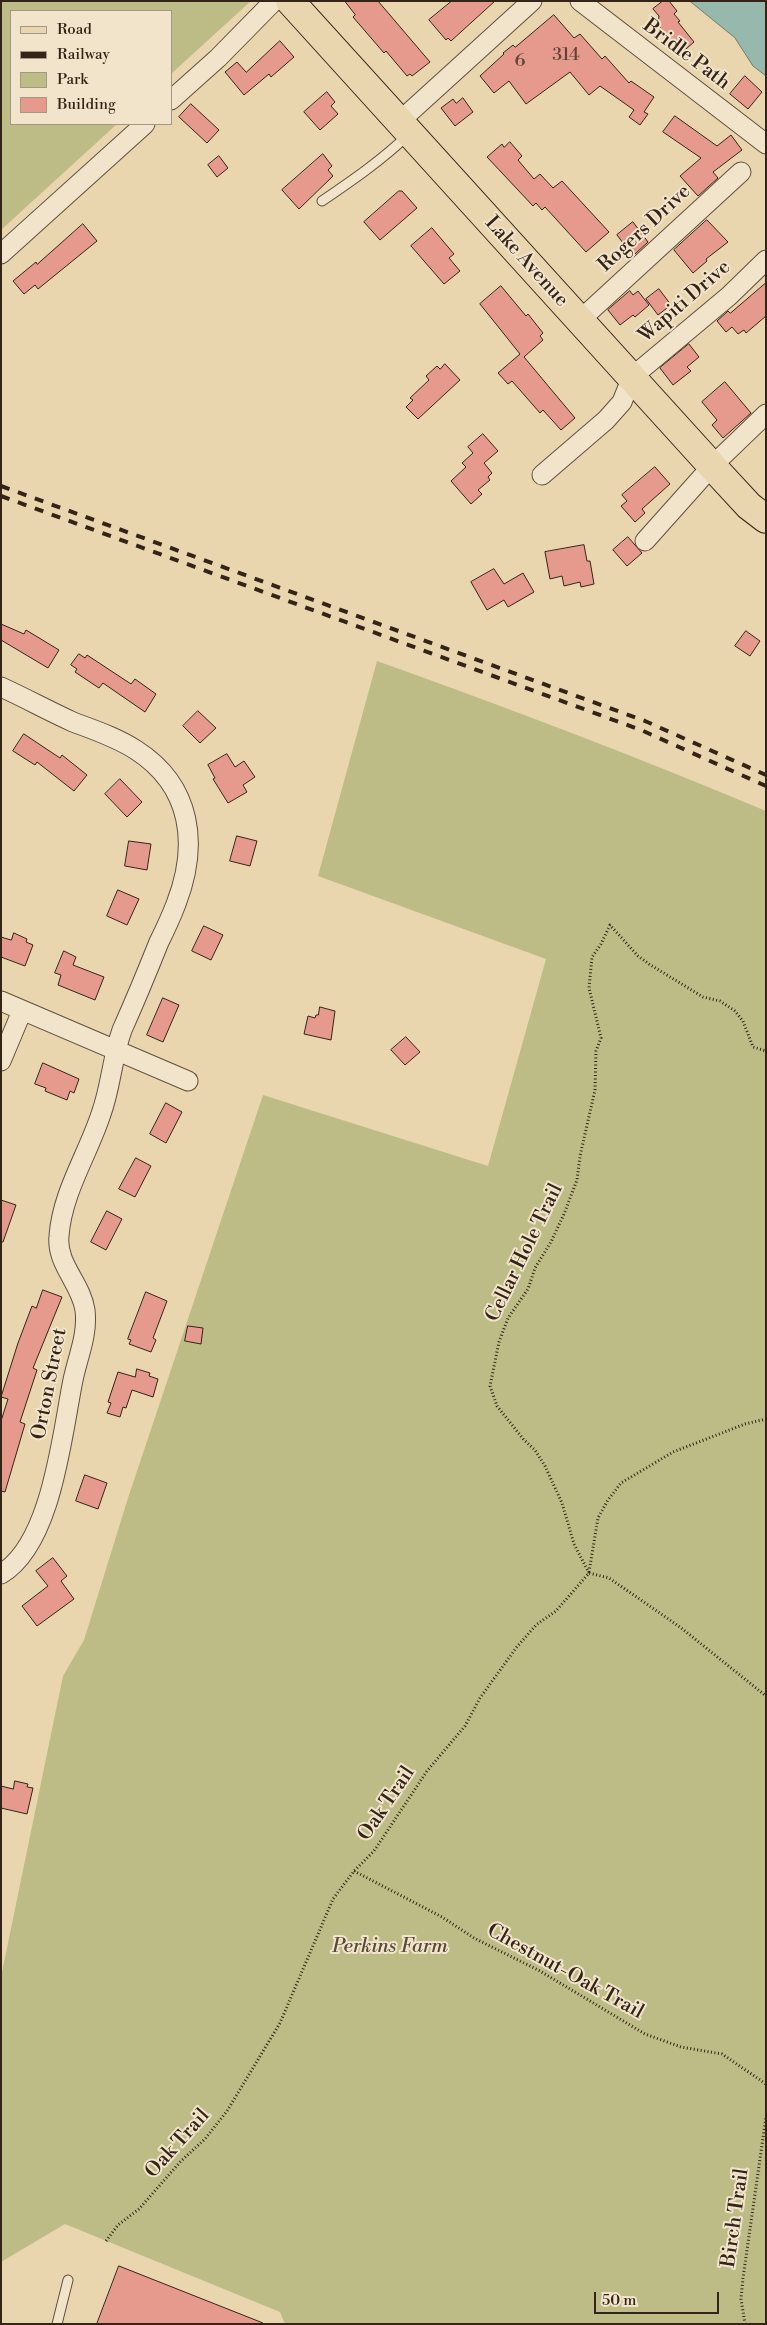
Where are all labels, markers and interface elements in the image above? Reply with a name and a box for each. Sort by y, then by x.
legend [10,10,172,125]
street label: Bridle Path [638,14,734,96]
text: Road [57,20,92,39]
text: Railway [57,45,110,64]
house number: 314 [552,45,580,67]
house number: 6 [515,51,525,73]
text: Park [57,70,88,89]
text: Building [57,95,116,114]
street label: Rogers Drive [594,180,696,278]
street label: Lake Avenue [479,212,573,312]
street label: Wapiti Drive [634,256,736,348]
street label: Cellar Hole Trail [481,1180,569,1326]
street label: Orton Street [27,1326,73,1442]
street label: Oak Trail [353,1762,421,1846]
street label: Chestnut-Oak Trail [483,1919,647,2025]
park label: Perkins Farm [332,1935,448,1959]
street label: Oak Trail [141,2104,215,2184]
street label: Birch Trail [717,2167,755,2269]
scale bar [597,2282,722,2314]
text: 50 m [602,2291,636,2310]

